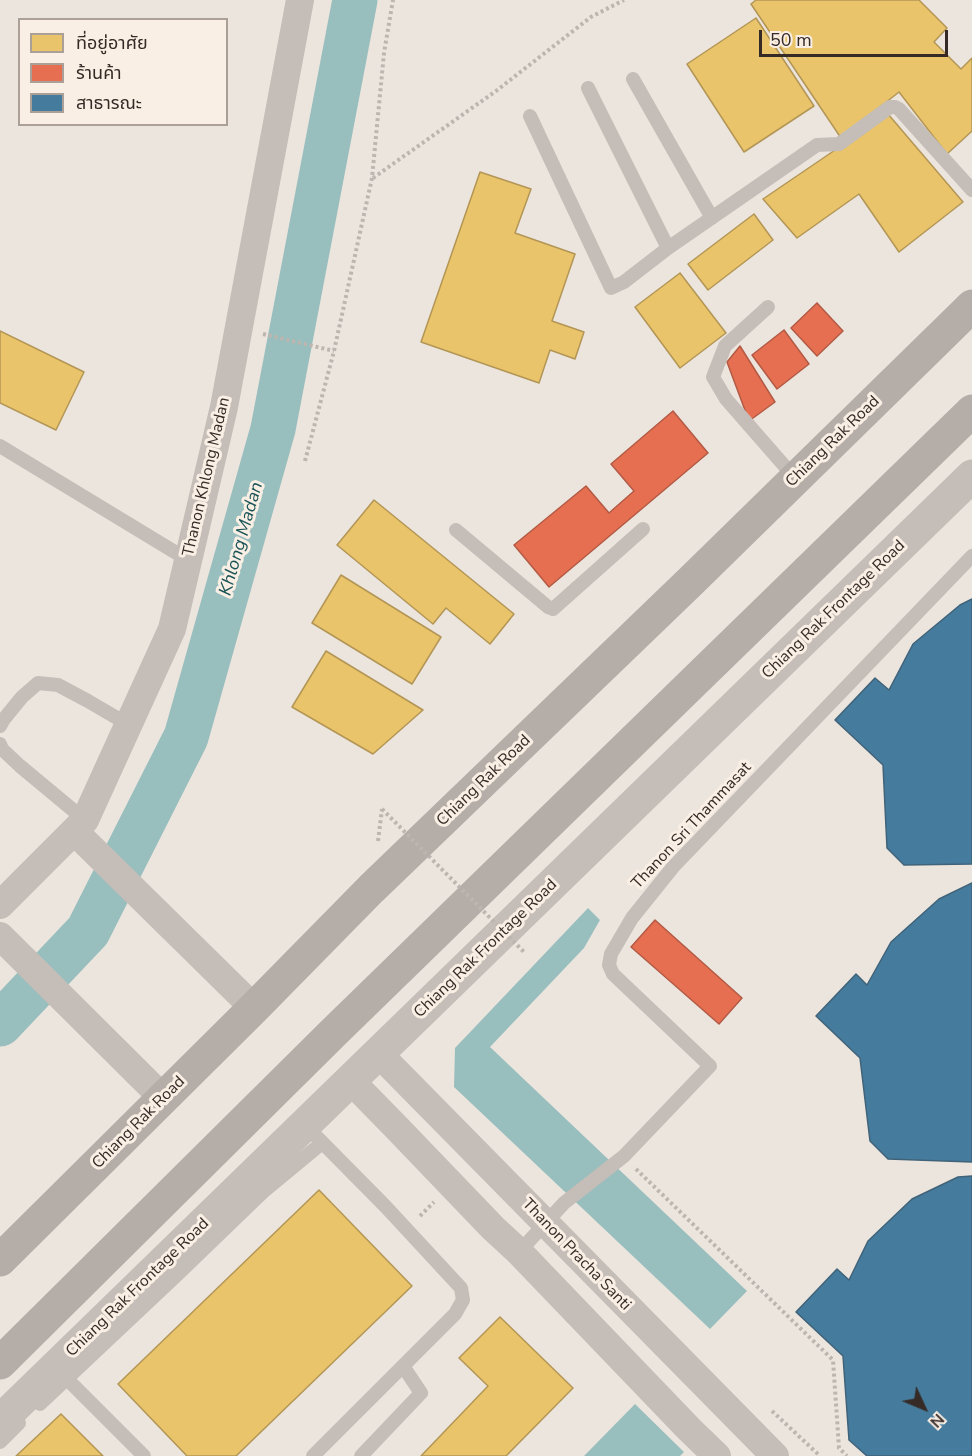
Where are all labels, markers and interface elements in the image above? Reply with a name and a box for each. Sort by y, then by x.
legend [18,18,228,126]
scale bar [762,18,951,56]
text: 50 m [770,28,812,52]
text: ที่อยู่อาศัย [76,31,148,55]
text: ร้านค้า [76,61,122,85]
text: สาธารณะ [76,91,142,115]
street label: Chiang Rak Road [782,392,884,492]
street label: Thanon Khlong Madan [179,396,235,558]
water label: Khlong Madan [215,480,269,598]
street label: Chiang Rak Frontage Road [758,537,910,683]
street label: Chiang Rak Road [433,731,535,831]
street label: Thanon Sri Thammasat [628,759,756,893]
street label: Chiang Rak Frontage Road [410,876,562,1022]
street label: Chiang Rak Road [89,1073,189,1173]
street label: Thanon Pracha Santi [518,1195,634,1315]
street label: Chiang Rak Frontage Road [62,1215,214,1361]
north arrow [894,1378,954,1438]
text: N [925,1409,949,1432]

